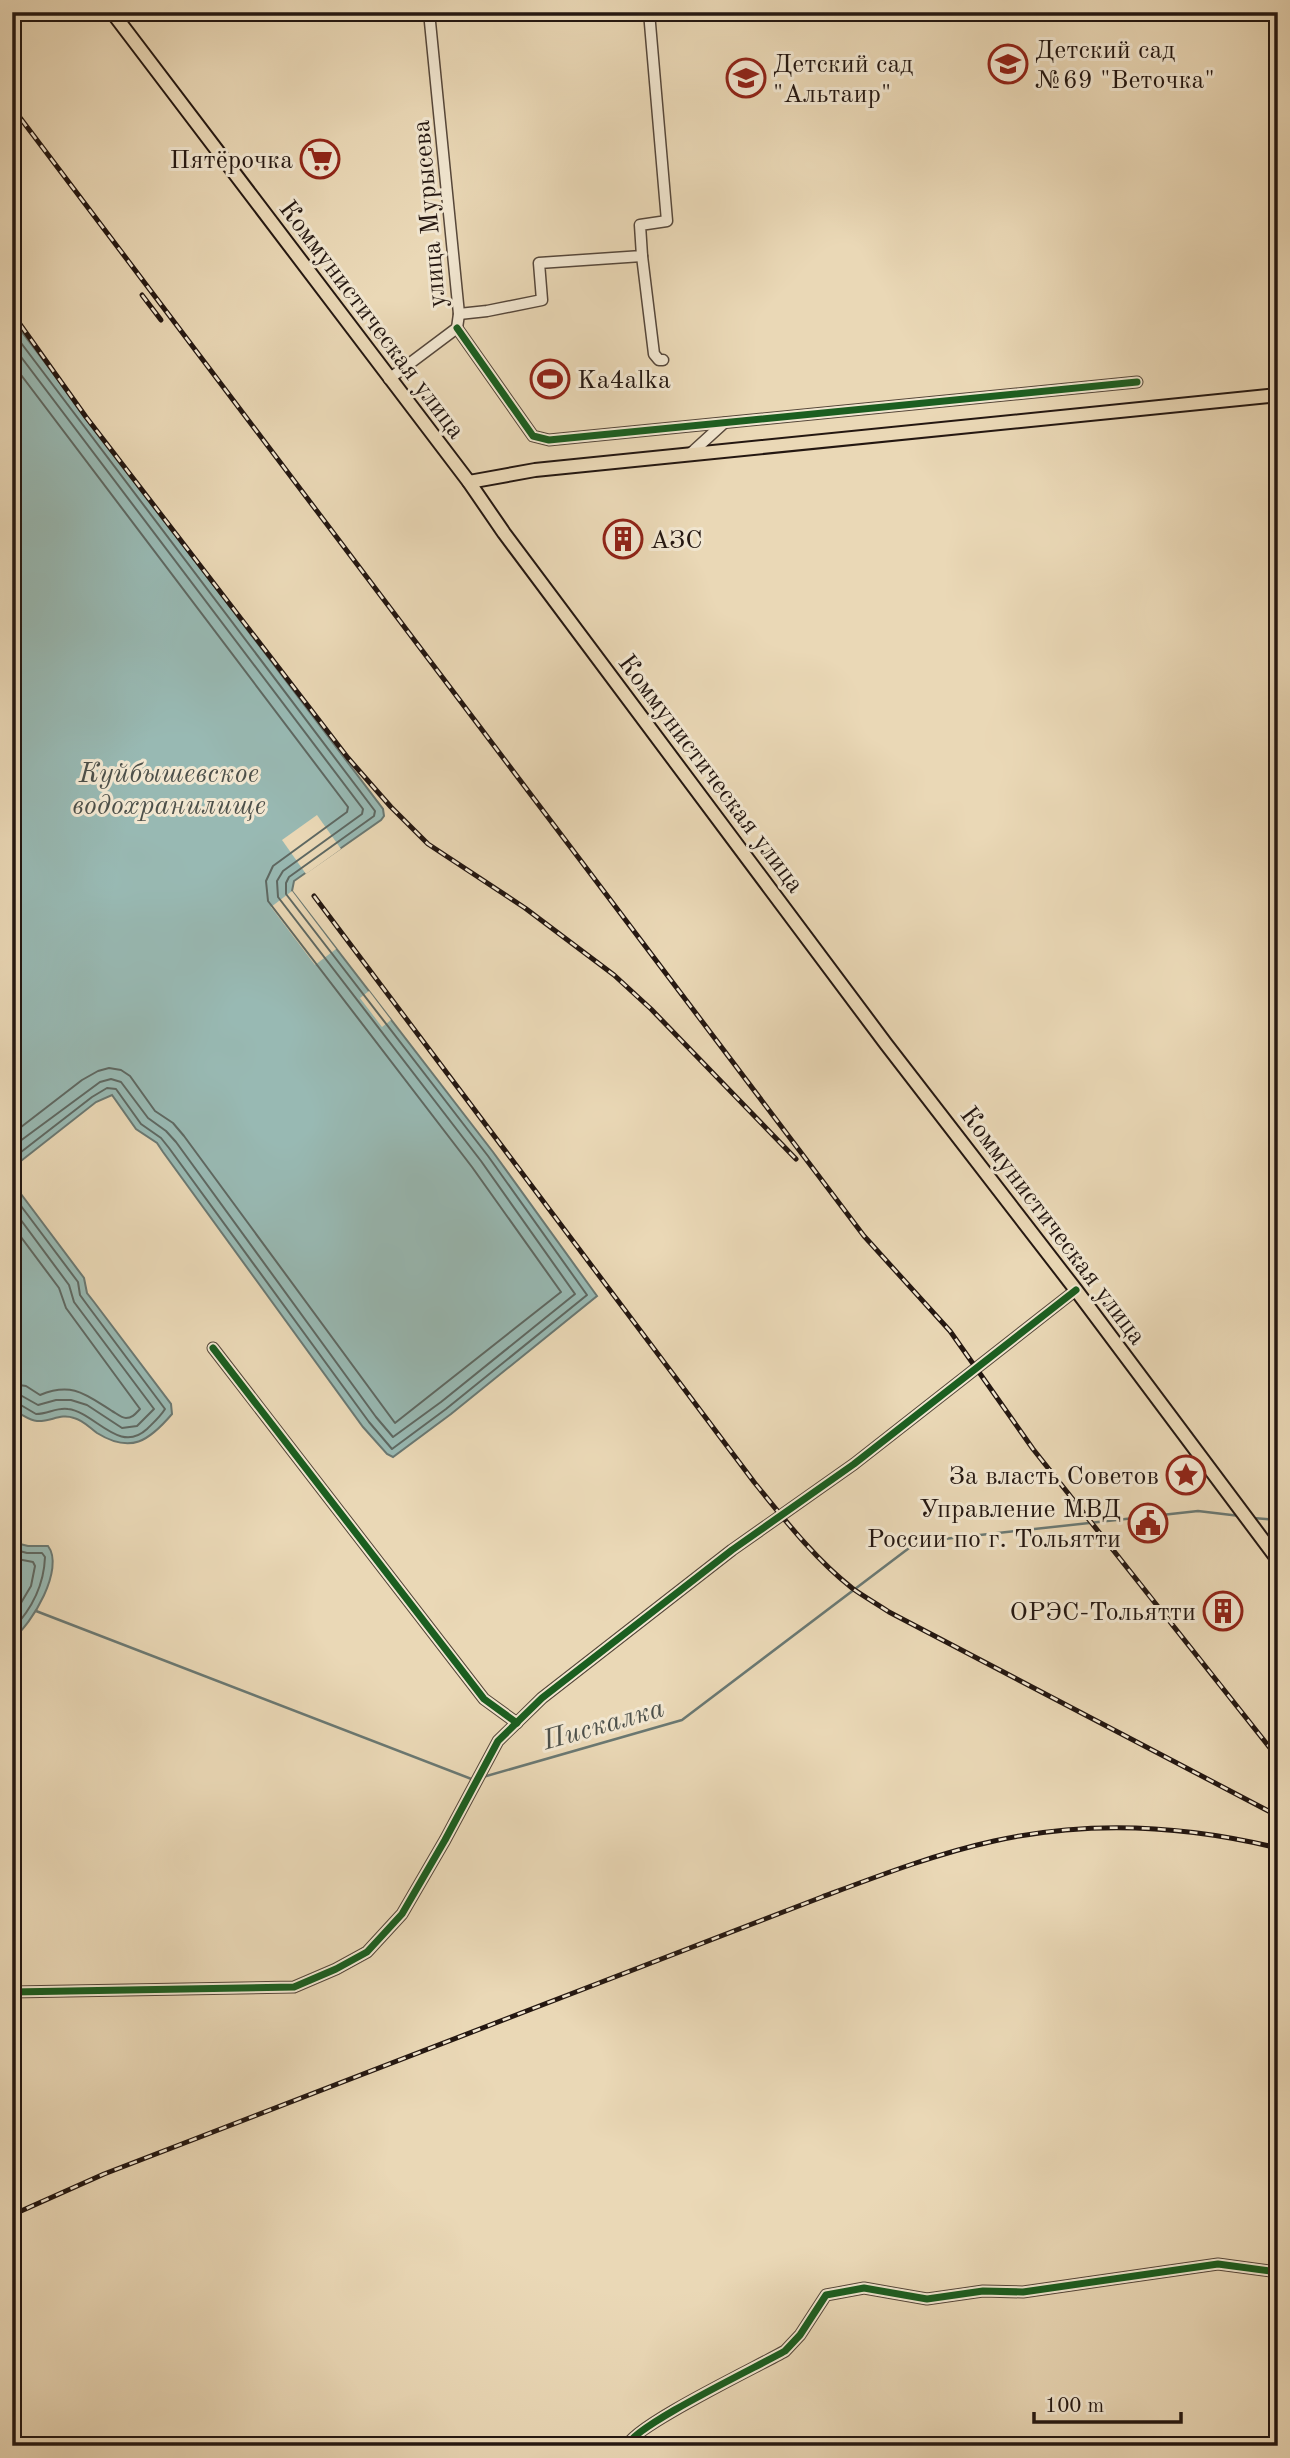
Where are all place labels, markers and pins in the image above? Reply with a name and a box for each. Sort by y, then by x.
place label: Детский сад №69 "Веточка" [1035,38,1215,94]
school or university icon: Детский сад №69 "Веточка" [987,43,1029,85]
place label: Детский сад "Альтаир" [773,52,913,108]
school or university icon: Детский сад "Альтаир" [725,57,767,99]
supermarket icon: Пятёрочка [299,138,341,180]
place label: Пятёрочка [169,148,293,174]
sports icon: Ka4alka [529,358,571,400]
place label: Ka4alka [577,368,671,394]
building icon: АЗС [602,518,644,560]
place label: АЗС [650,528,703,554]
place icon: За власть Советов [1165,1454,1207,1496]
place label: За власть Советов [949,1464,1159,1490]
place label: Управление МВД России по г. Тольятти [867,1497,1121,1553]
public building icon: Управление МВД России по г. Тольятти [1127,1502,1169,1544]
building icon: ОРЭС-Тольятти [1202,1590,1244,1632]
place label: ОРЭС-Тольятти [1009,1600,1196,1626]

